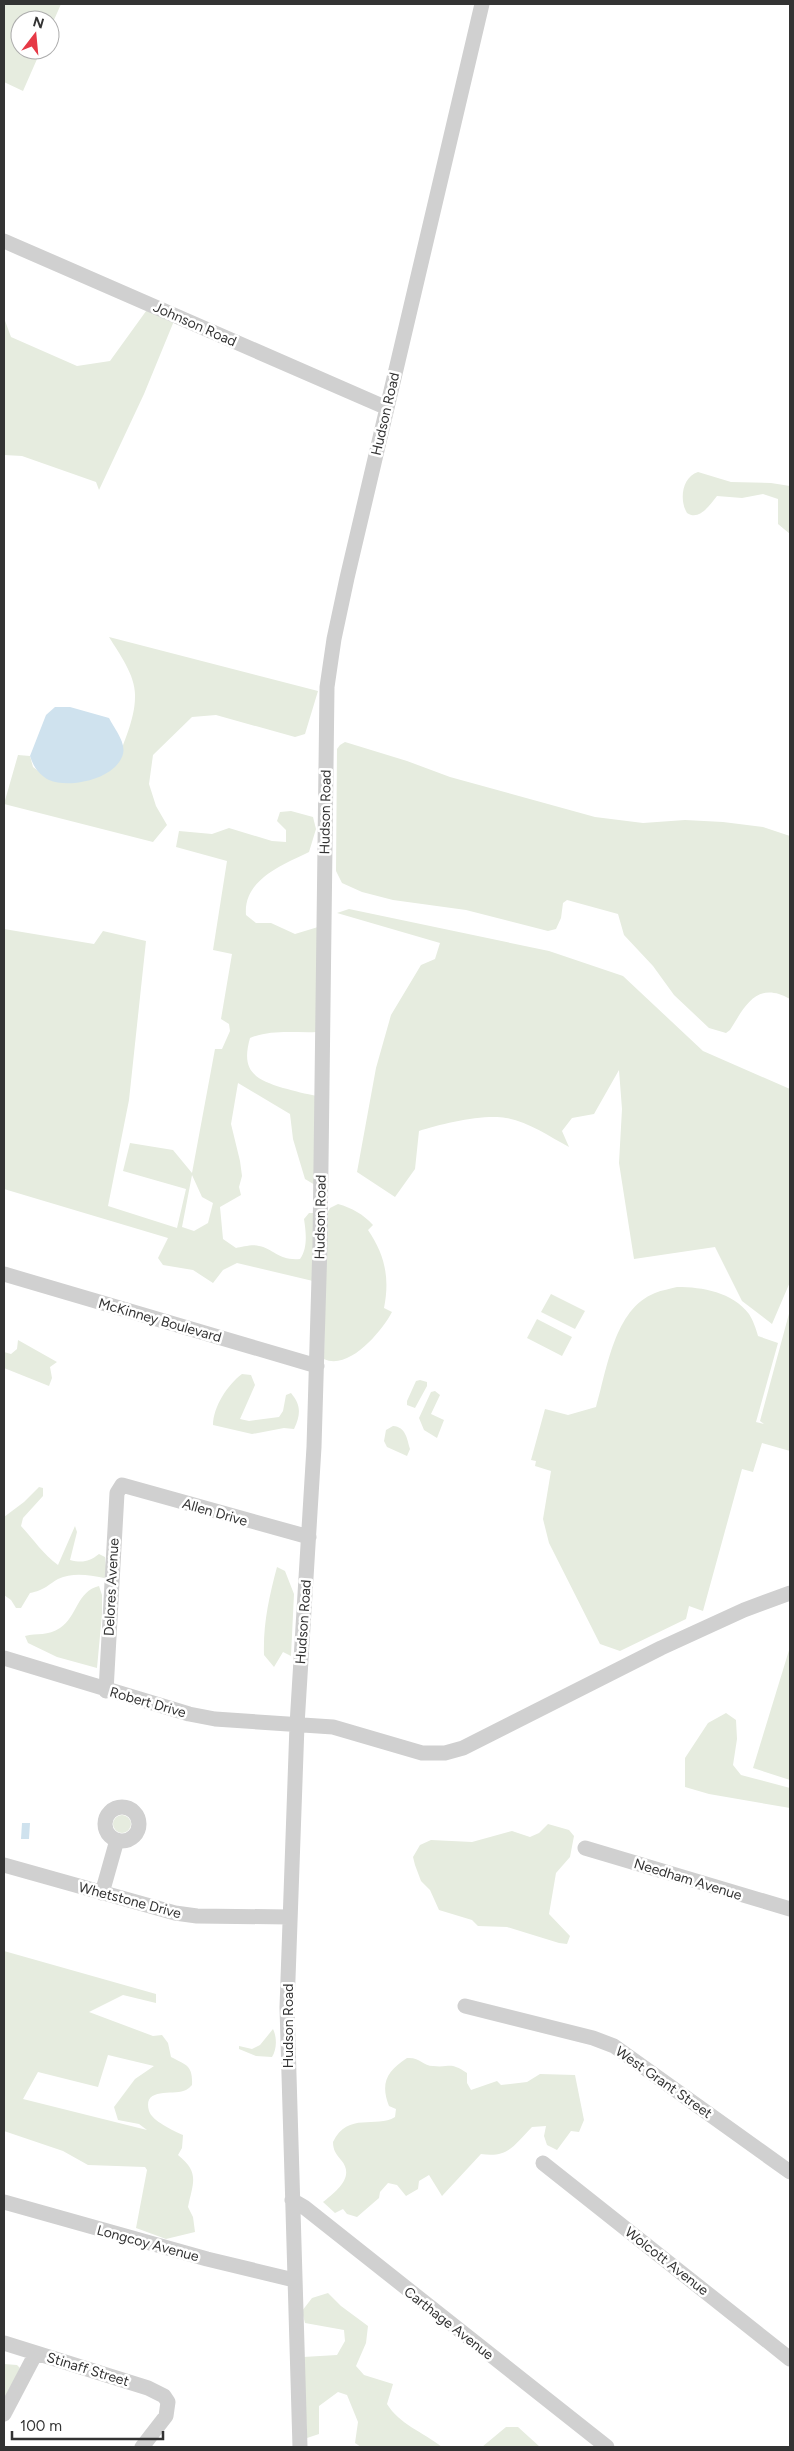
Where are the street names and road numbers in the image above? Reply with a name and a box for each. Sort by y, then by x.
street label: Johnson Road [151,299,239,350]
street label: Hudson Road [368,371,403,457]
street label: Hudson Road [316,770,335,854]
street label: Hudson Road [311,1175,330,1259]
street label: McKinney Boulevard [96,1295,223,1346]
street label: Allen Drive [180,1495,250,1530]
street label: Delores Avenue [100,1537,123,1636]
street label: Hudson Road [292,1579,315,1665]
street label: Robert Drive [108,1683,188,1722]
street label: Needham Avenue [632,1855,744,1904]
street label: Whetstone Drive [77,1879,183,1922]
street label: Hudson Road [280,1984,297,2068]
street label: West Grant Street [612,2043,715,2122]
street label: Longcoy Avenue [95,2222,201,2265]
street label: Wolcott Avenue [622,2224,712,2299]
street label: Carthage Avenue [401,2283,497,2364]
street label: Stinaff Street [45,2349,131,2390]

